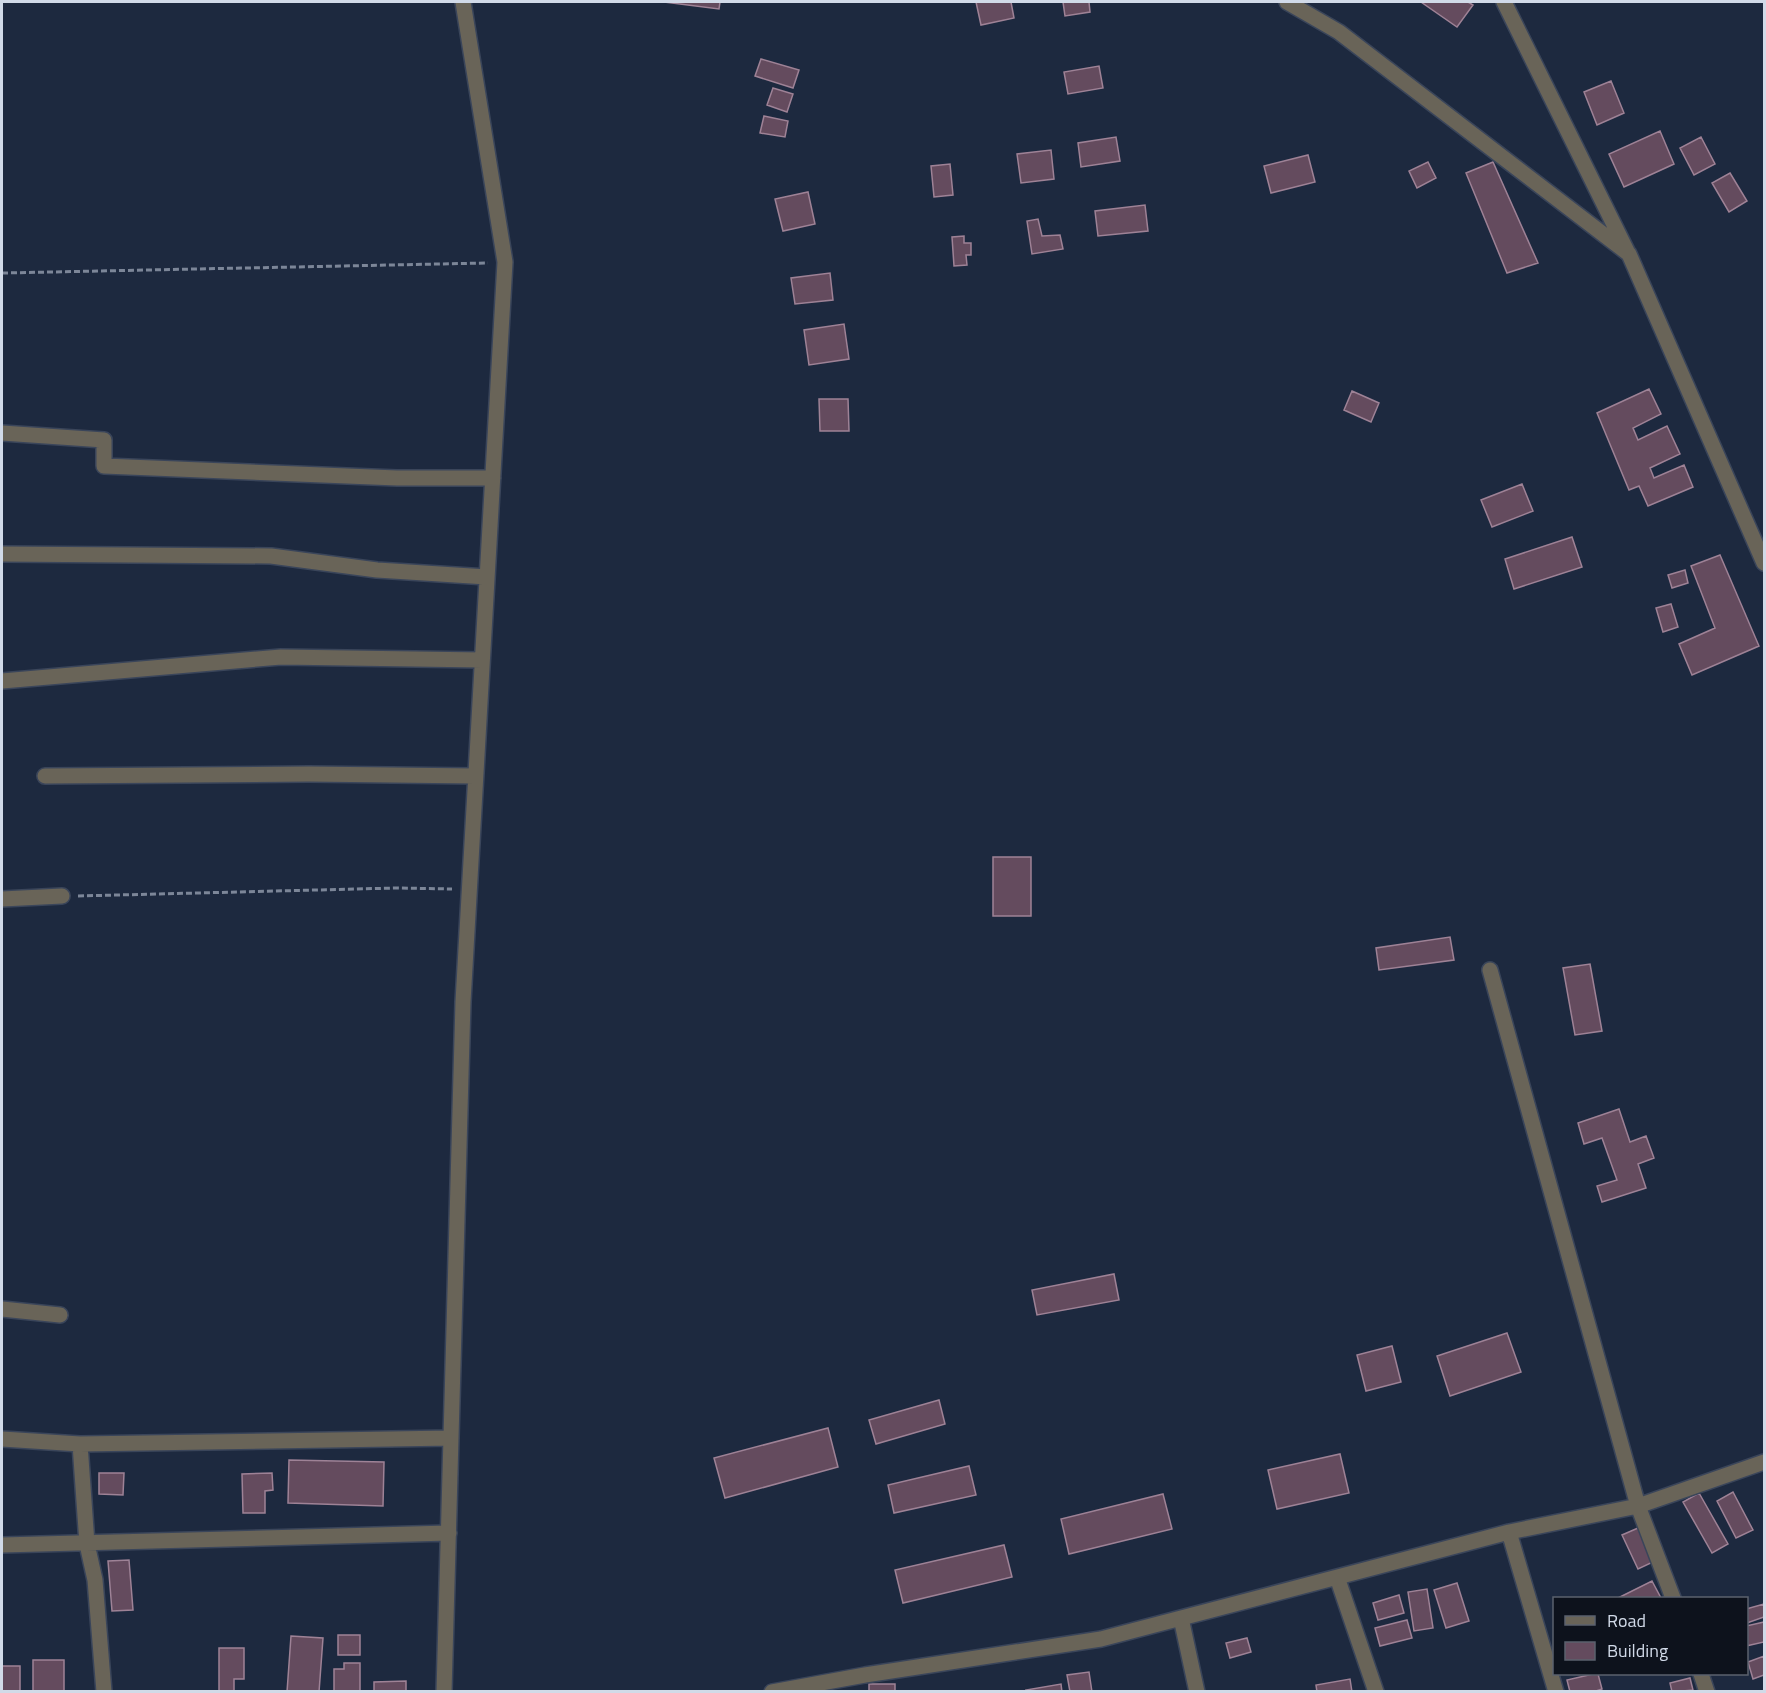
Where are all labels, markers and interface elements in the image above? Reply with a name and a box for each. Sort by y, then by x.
legend [1553,1597,1748,1675]
text: Road [1607,1607,1646,1634]
text: Building [1607,1637,1668,1664]

